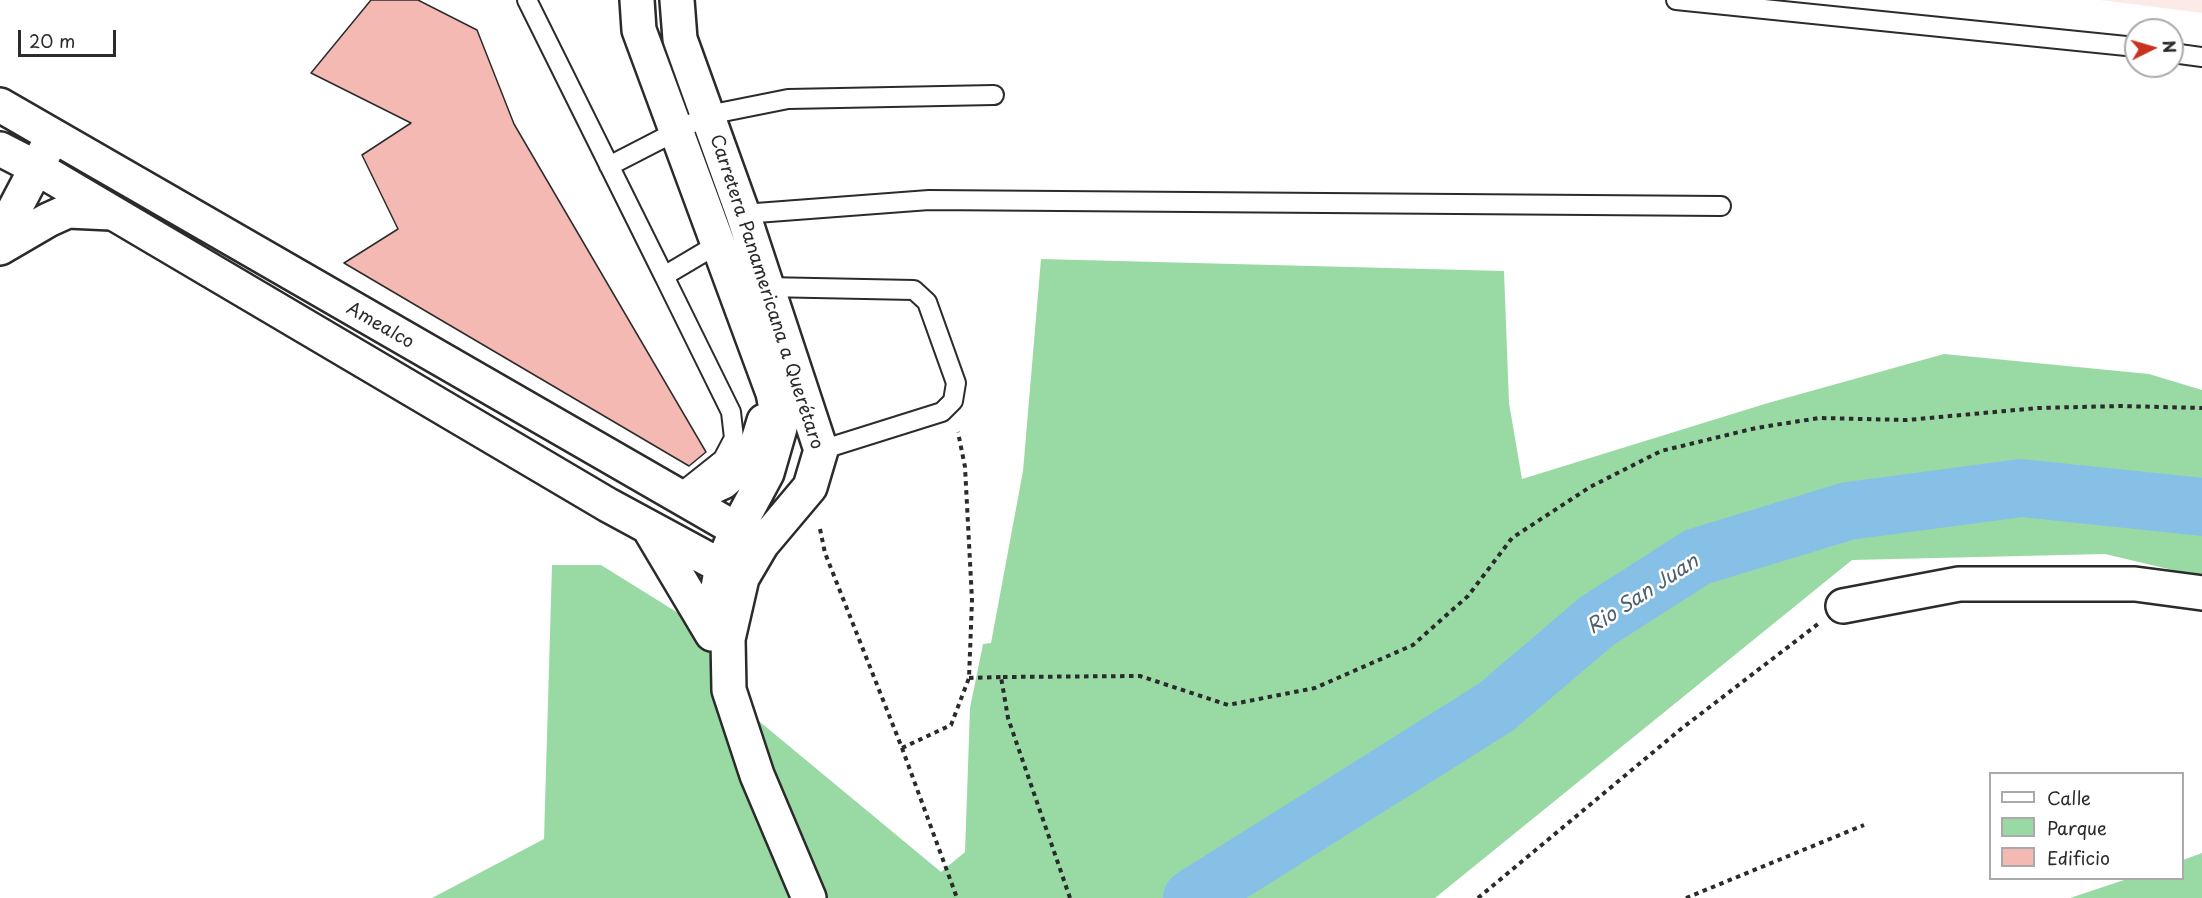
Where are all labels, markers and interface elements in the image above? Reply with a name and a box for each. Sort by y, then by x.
scale bar [21,18,118,56]
north arrow [2124,18,2184,78]
text: 20 m [29,27,75,54]
text: N [2157,39,2182,54]
street label: Carretera Panamericana a Querétaro [705,132,827,452]
street label: Amealco [342,298,418,354]
water label: Rio San Juan [1583,550,1703,640]
legend [1989,772,2184,880]
text: Calle [2047,784,2091,811]
text: Parque [2047,814,2107,841]
text: Edificio [2047,844,2110,871]

